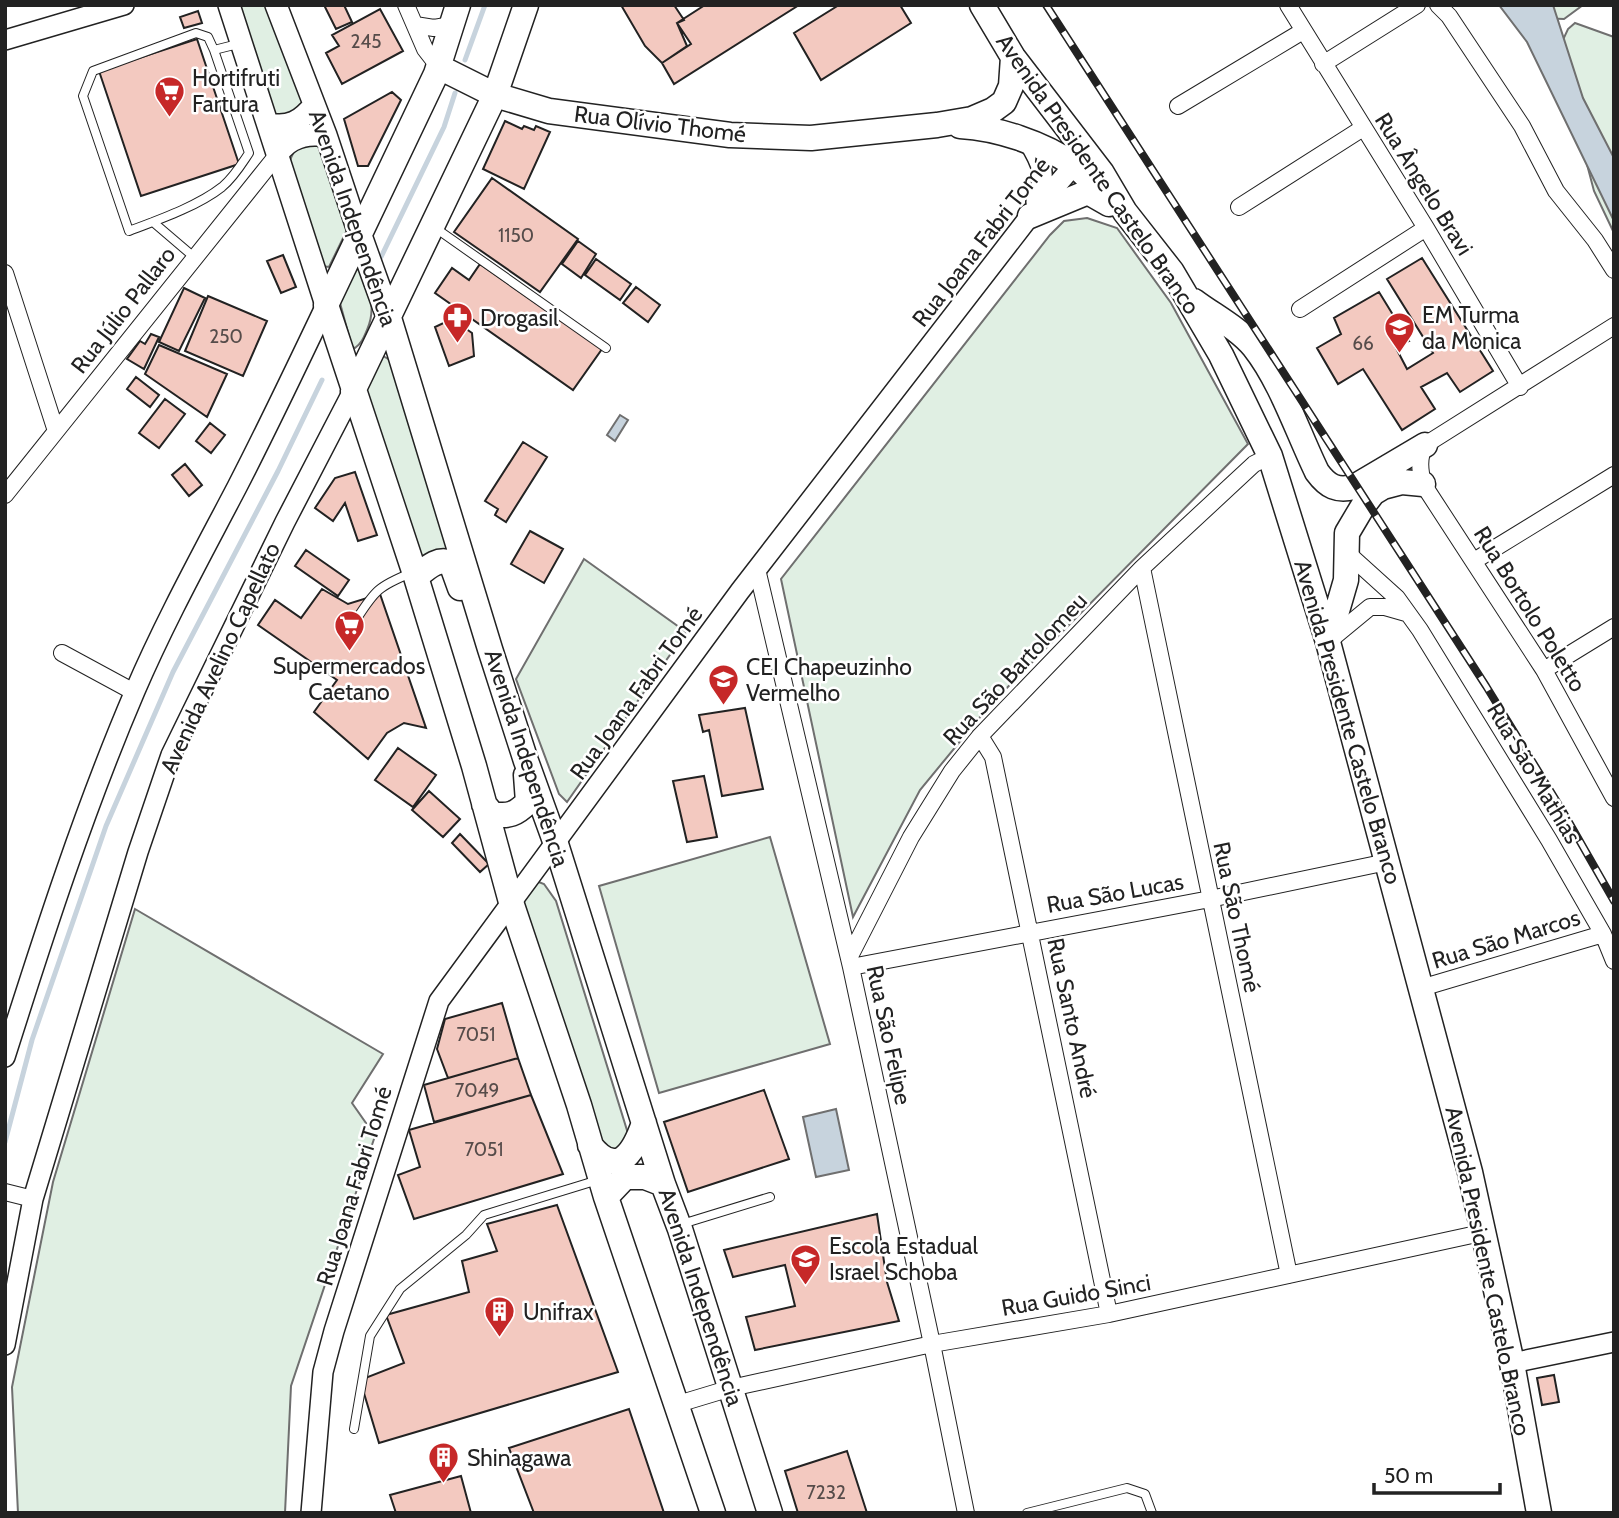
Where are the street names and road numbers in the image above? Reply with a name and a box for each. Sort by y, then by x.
street label: Avenida Presidente Castelo Branco [990,28,1206,320]
street label: Rua Olívio Thomé [572,100,748,148]
street label: Avenida Independência [303,106,403,330]
street label: Rua Ângelo Bravi [1369,108,1479,260]
street label: Rua Joana Fabri Tomé [906,152,1056,332]
street label: Rua Júlio Pallaro [65,241,181,379]
street label: Rua Bortolo Poletto [1468,521,1592,697]
street label: Avenida Avelino Capellato [154,538,286,778]
street label: Avenida Presidente Castelo Branco [1288,557,1408,887]
street label: Rua São Bartolomeu [937,587,1093,751]
street label: Rua Joana Fabri Tomé [564,601,708,785]
street label: Avenida Independência [479,646,575,870]
street label: Rua São Mathias [1481,698,1587,848]
street label: Rua São Thomé [1207,839,1267,995]
street label: Rua São Lucas [1044,867,1186,919]
street label: Rua São Marcos [1429,903,1583,975]
street label: Rua Santo André [1041,935,1103,1101]
street label: Rua São Felipe [861,963,917,1107]
street label: Rua Joana Fabri Tomé [310,1083,398,1289]
street label: Avenida Presidente Castelo Branco [1439,1104,1537,1438]
street label: Avenida Independência [653,1185,749,1409]
street label: Rua Guido Sinci [999,1268,1153,1322]

